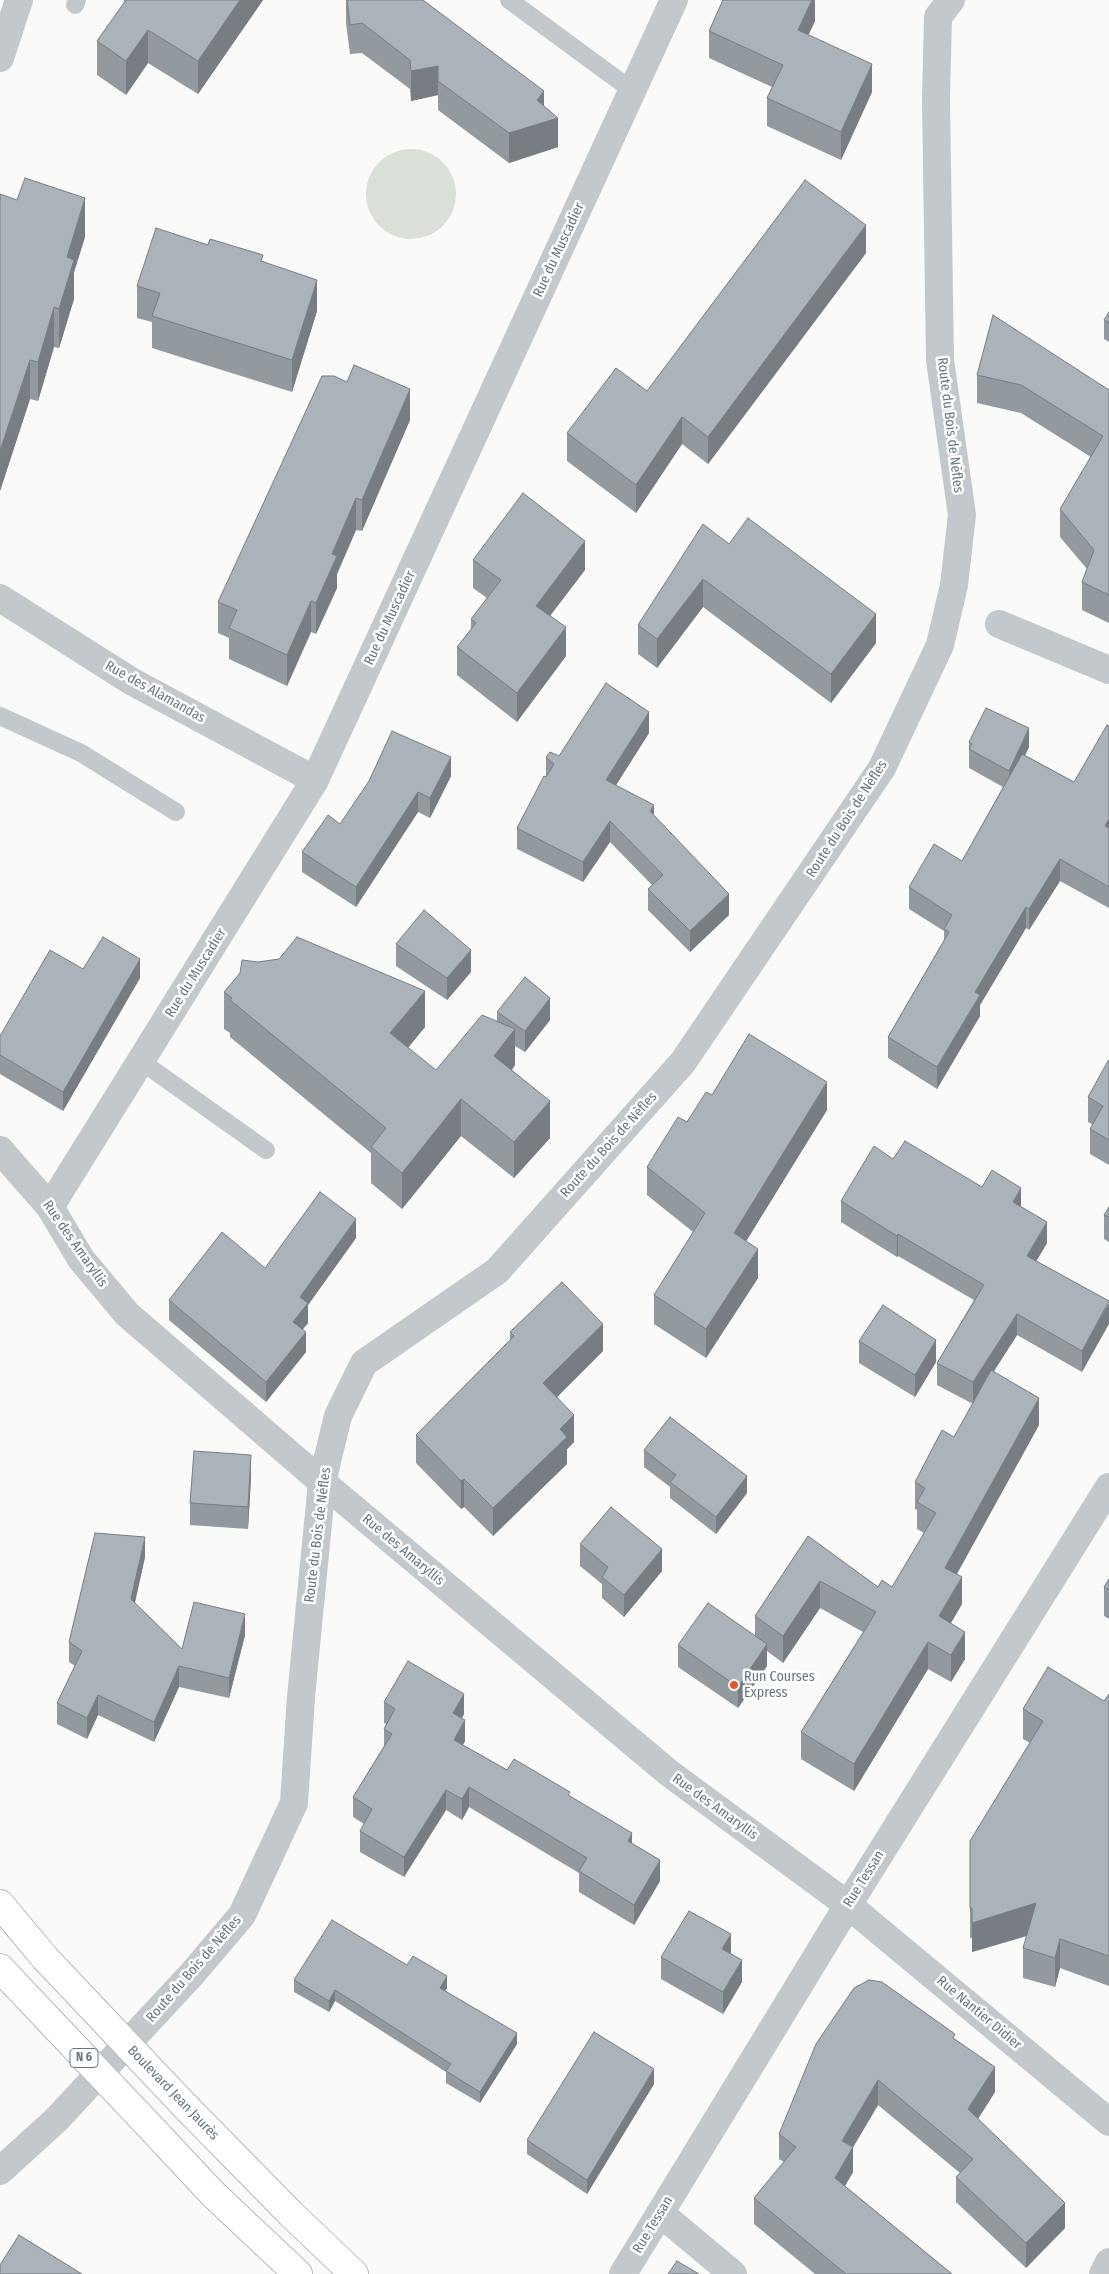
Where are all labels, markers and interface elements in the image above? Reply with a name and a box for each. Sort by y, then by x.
street label: Rue du Muscadier [530,200,588,300]
street label: Route du Bois de Nèfles [933,356,967,494]
street label: Rue du Muscadier [361,568,419,668]
street label: Rue des Alamandas [102,658,208,726]
street label: Route du Bois de Nèfles [803,757,891,881]
street label: Rue du Muscadier [162,925,230,1021]
street label: Route du Bois de Nèfles [557,1089,661,1201]
street label: Rue des Amaryllis [39,1197,111,1291]
street label: Route du Bois de Nèfles [301,1466,335,1604]
street label: Rue des Amaryllis [359,1511,447,1589]
place label: Run Courses Express [744,1669,815,1701]
marker: Run Courses Express [728,1679,740,1691]
street label: Rue des Amaryllis [669,1770,761,1844]
street label: Rue Tessan [840,1848,888,1910]
street label: Route du Bois de Nèfles [143,1912,245,2026]
street label: Rue Nantier Didier [933,1973,1025,2053]
street label: Boulevard Jean Jaurès [124,2042,222,2144]
road number: N 6 [70,2048,98,2068]
street label: Rue Tessan [629,2193,677,2257]

